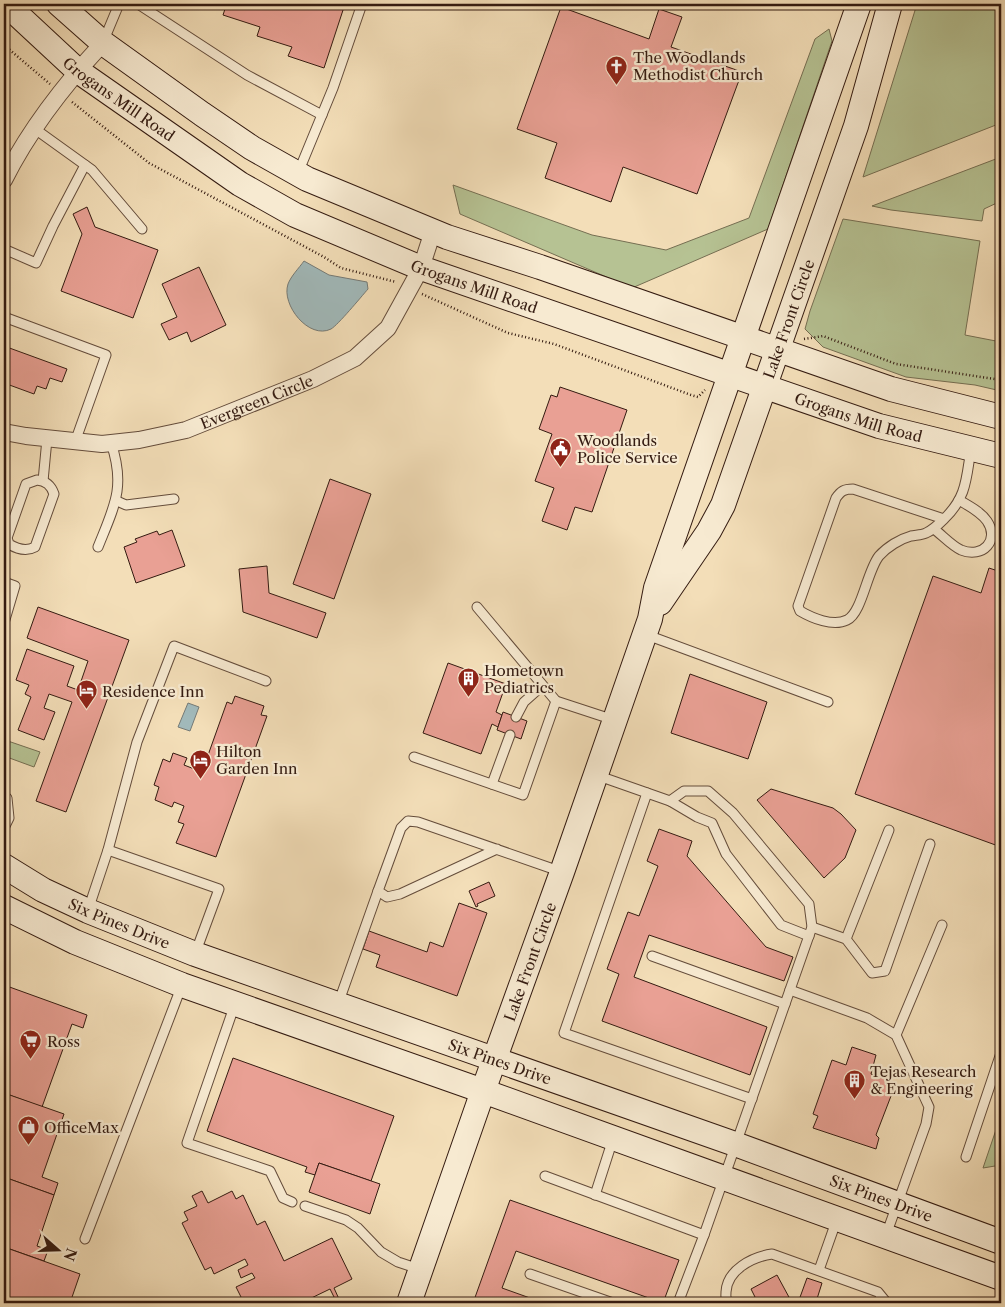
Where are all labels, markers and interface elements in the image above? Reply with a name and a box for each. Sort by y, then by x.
place label: The Woodlands Methodist Church [633,48,764,84]
street label: Grogans Mill Road [59,53,179,145]
church icon: The Woodlands Methodist Church [605,54,629,85]
street label: Grogans Mill Road [408,255,540,317]
street label: Lake Front Circle [759,257,818,381]
street label: Evergreen Circle [197,371,316,433]
street label: Grogans Mill Road [792,388,924,446]
place label: Woodlands Police Service [576,431,678,467]
public building icon: Woodlands Police Service [549,437,573,468]
place label: Hometown Pediatrics [484,661,565,697]
building icon: Hometown Pediatrics [456,667,480,698]
hotel icon: Residence Inn [74,679,98,710]
place label: Residence Inn [102,682,205,701]
place label: Hilton Garden Inn [216,742,298,778]
hotel icon: Hilton Garden Inn [188,748,212,779]
street label: Six Pines Drive [65,894,173,952]
street label: Lake Front Circle [499,900,560,1024]
supermarket icon: Ross [19,1029,43,1060]
place label: Ross [47,1032,80,1051]
street label: Six Pines Drive [446,1034,554,1088]
place label: Tejas Research & Engineering [870,1062,977,1098]
building icon: Tejas Research & Engineering [842,1068,866,1099]
shop icon: OfficeMax [16,1115,40,1146]
place label: OfficeMax [44,1118,119,1137]
street label: Six Pines Drive [827,1170,935,1225]
north arrow [32,1224,82,1274]
text: N [60,1246,81,1263]

